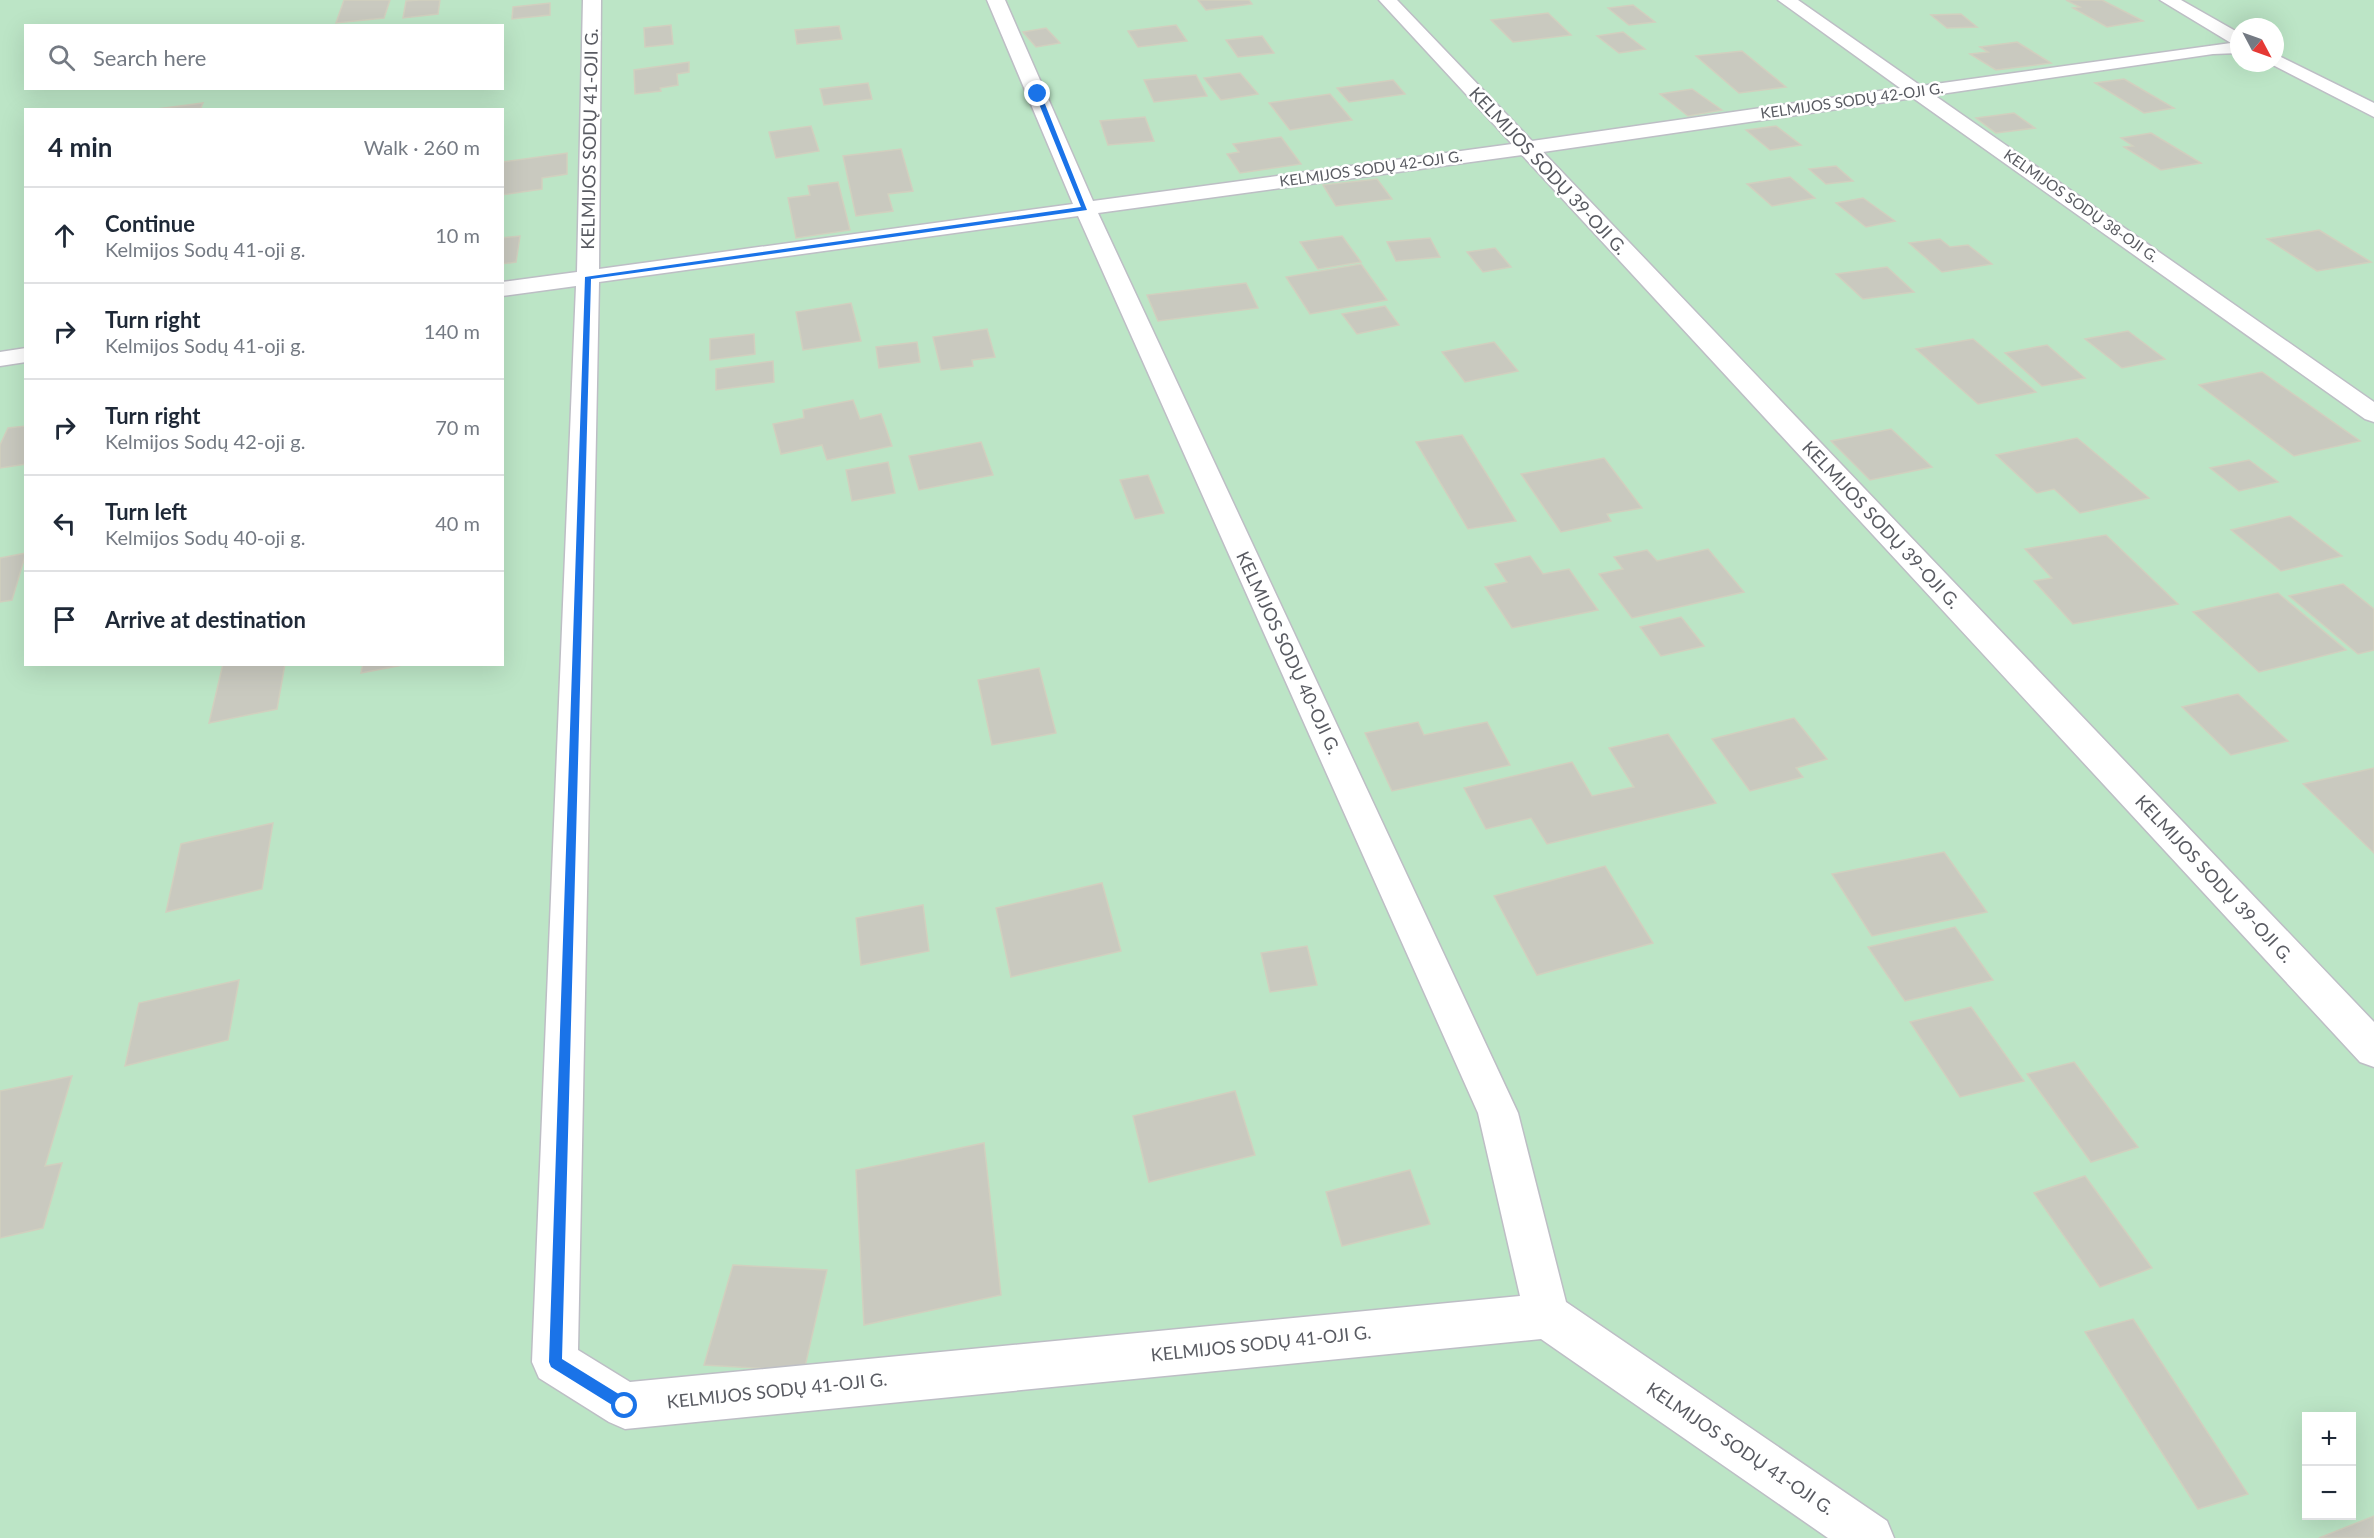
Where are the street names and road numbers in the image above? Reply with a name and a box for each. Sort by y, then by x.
street label: KELMIJOS SODŲ 41-OJI G. [576,28,602,250]
street label: KELMIJOS SODŲ 42-OJI G. [1759,78,1944,122]
street label: KELMIJOS SODŲ 39-OJI G. [1465,82,1632,259]
street label: KELMIJOS SODŲ 38-OJI G. [2001,145,2162,265]
street label: KELMIJOS SODŲ 42-OJI G. [1278,146,1463,190]
street label: KELMIJOS SODŲ 39-OJI G. [1798,436,1965,613]
street label: KELMIJOS SODŲ 40-OJI G. [1232,548,1346,758]
street label: KELMIJOS SODŲ 39-OJI G. [2131,790,2298,967]
street label: KELMIJOS SODŲ 41-OJI G. [1150,1320,1372,1366]
street label: KELMIJOS SODŲ 41-OJI G. [666,1367,888,1413]
street label: KELMIJOS SODŲ 41-OJI G. [1643,1377,1838,1519]

